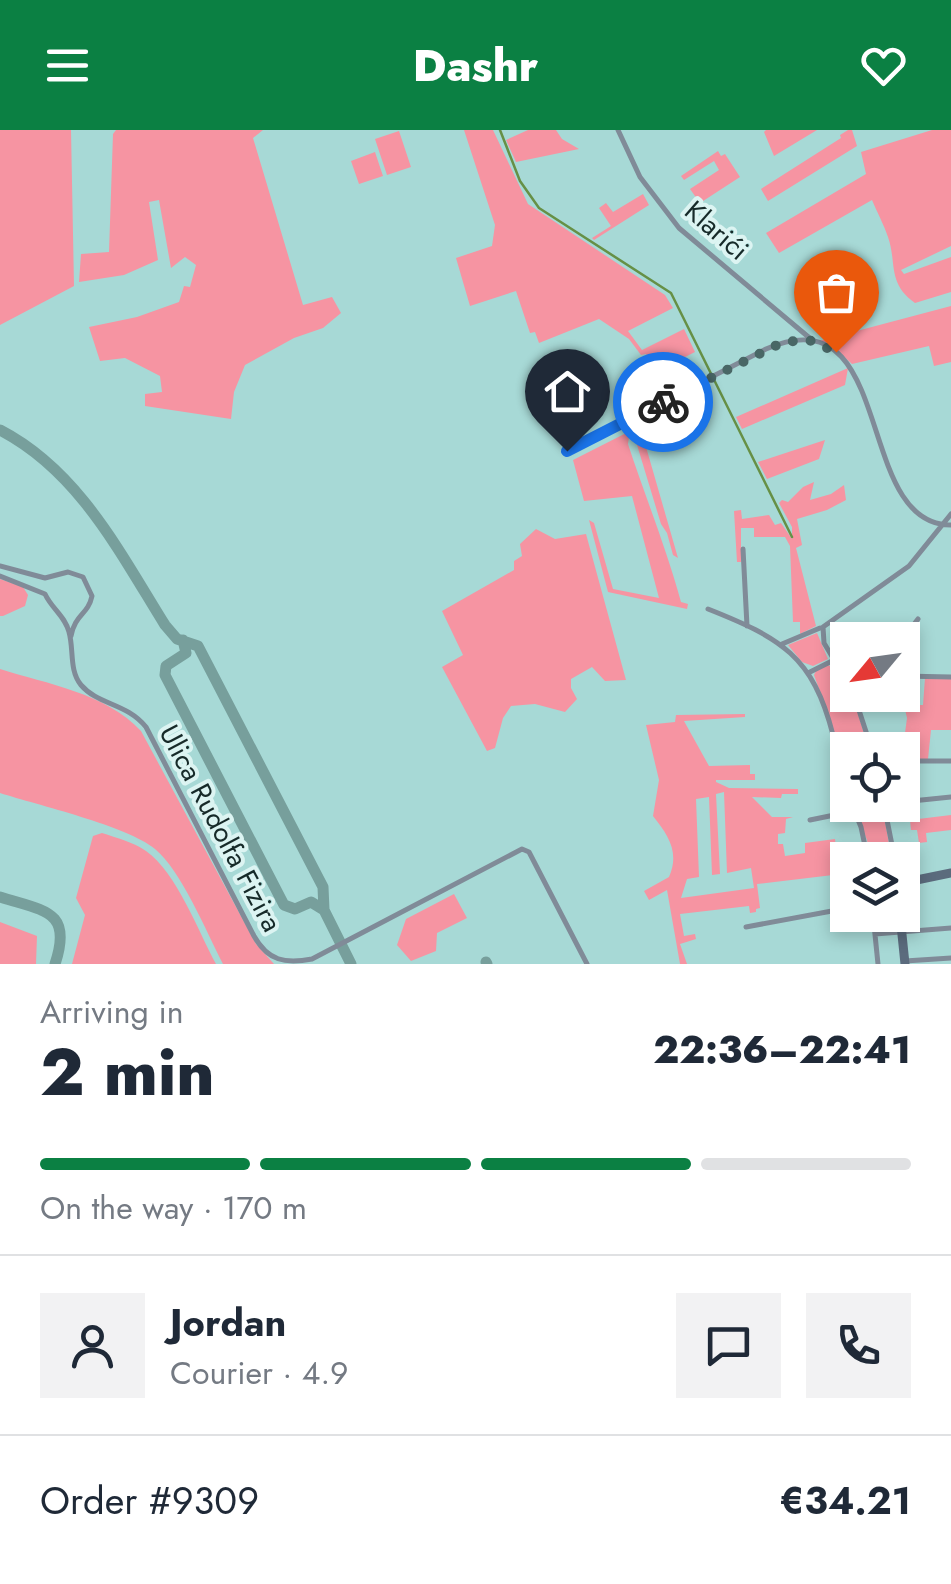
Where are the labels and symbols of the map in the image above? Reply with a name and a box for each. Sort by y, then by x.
street label: Klarići [676,191,758,270]
pin [794,250,879,353]
pin [525,349,610,452]
courier [613,352,713,452]
north arrow [830,622,920,712]
street label: Ulica Rudolfa Fizira [149,718,292,939]

